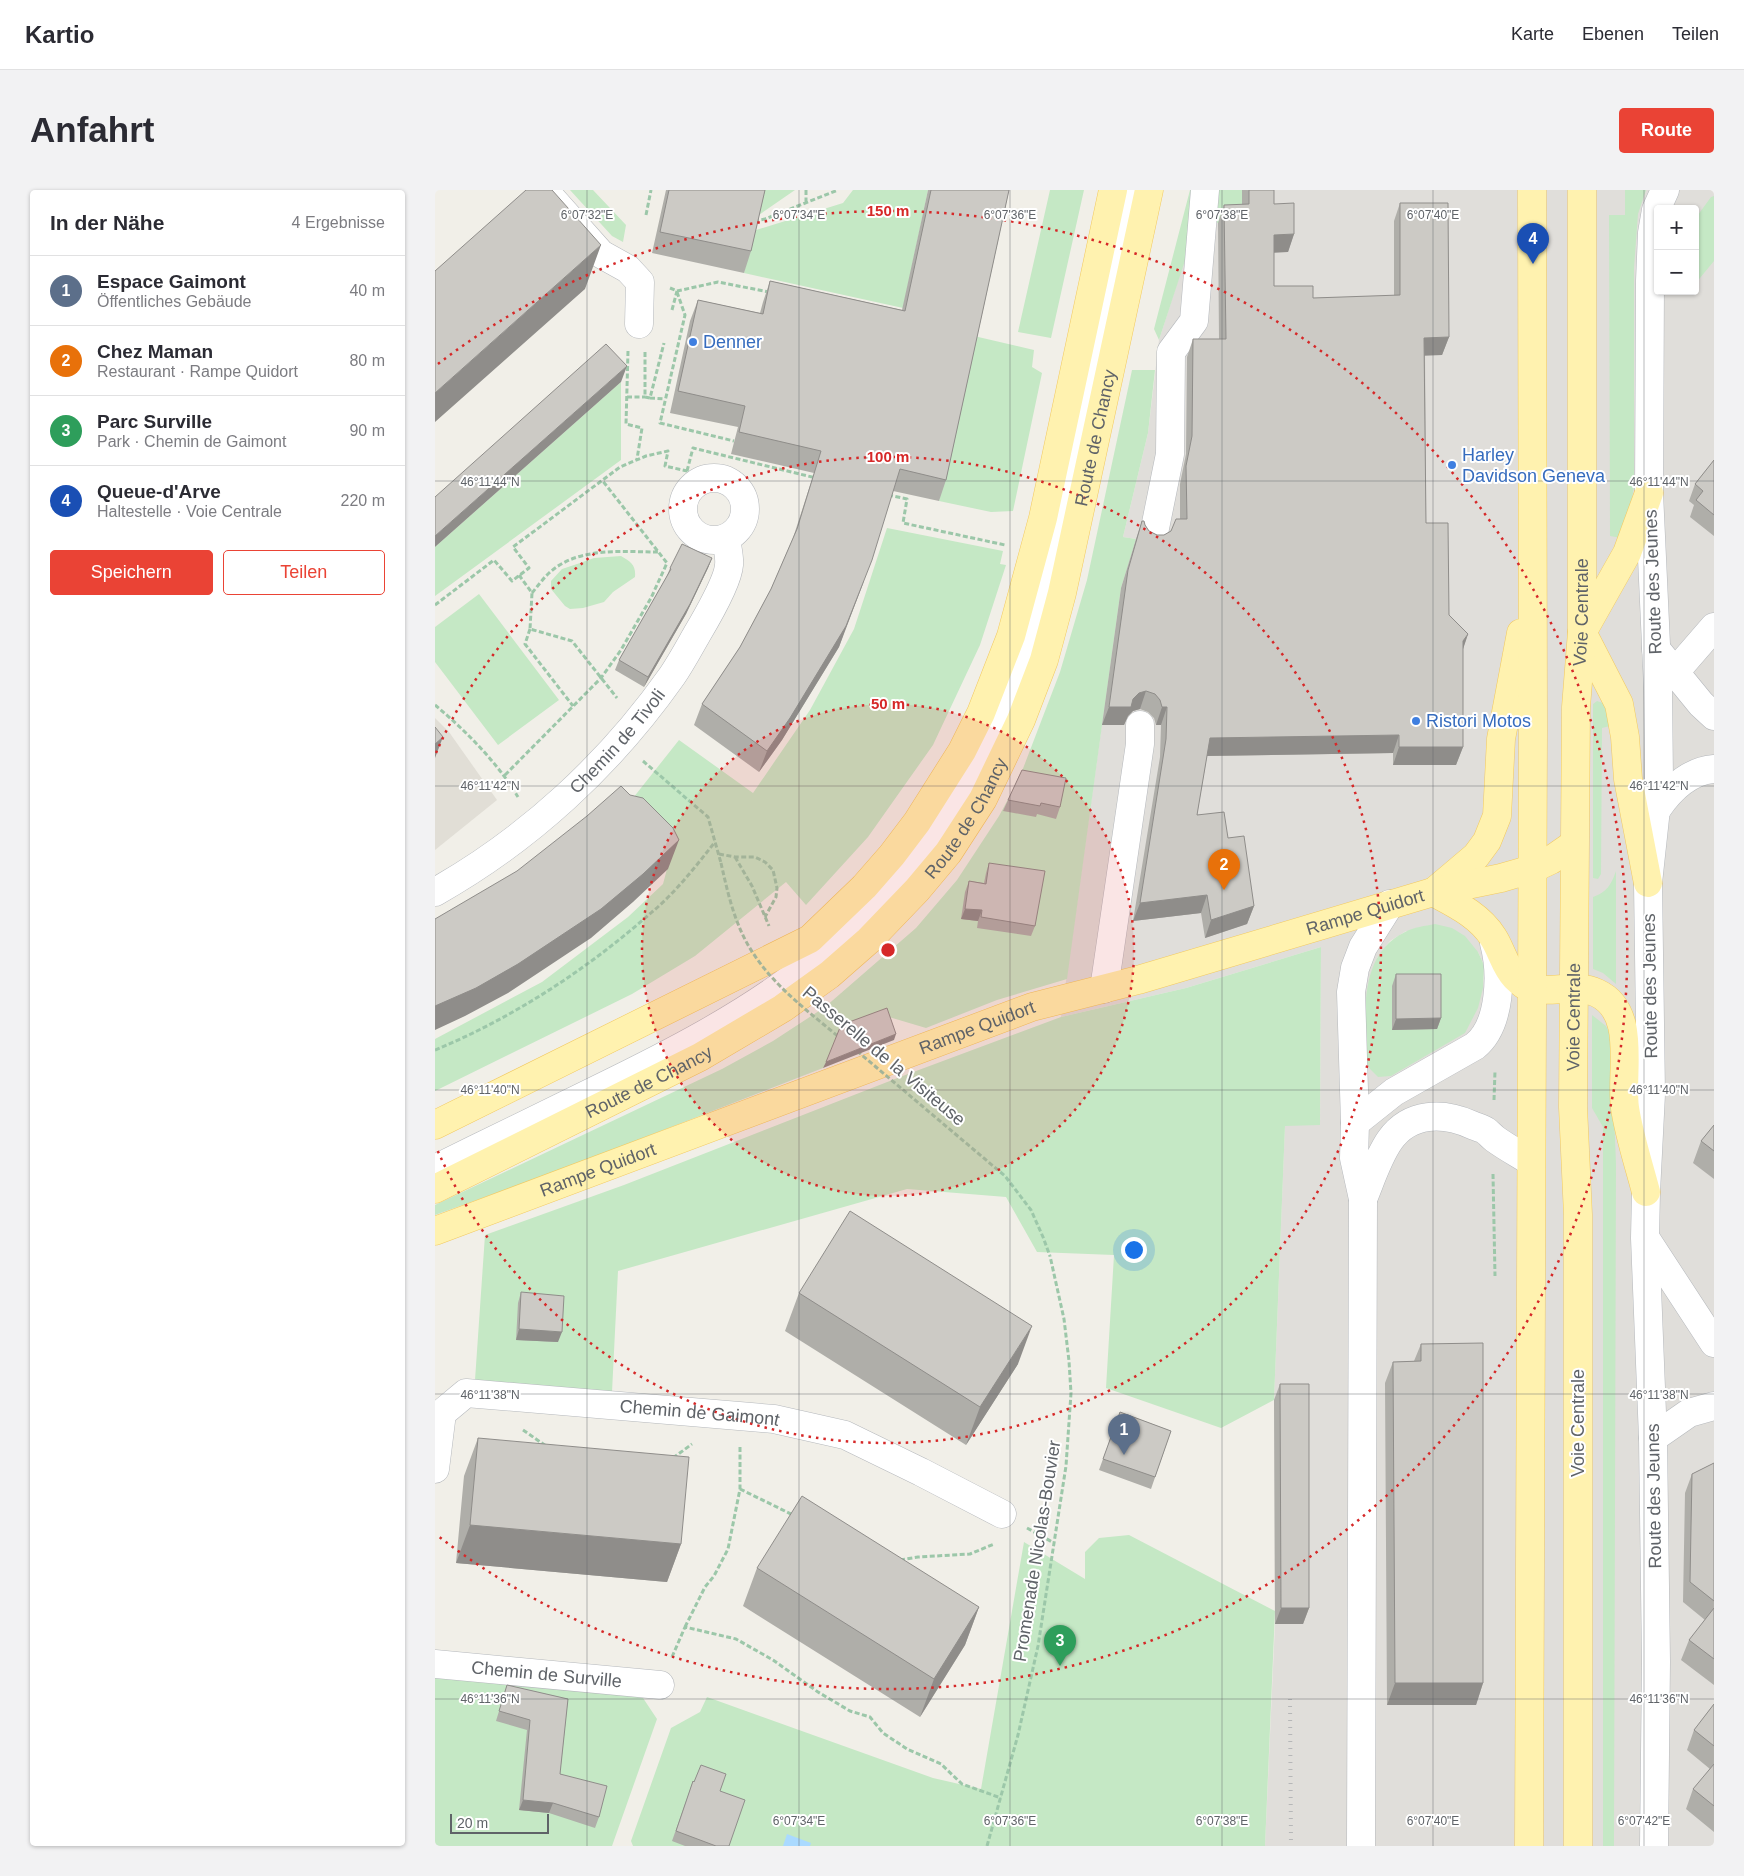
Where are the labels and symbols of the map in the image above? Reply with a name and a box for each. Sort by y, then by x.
text: 150 m [867,202,909,219]
text: 6°07'32"E [561,208,613,222]
text: 6°07'34"E [773,208,825,222]
text: 6°07'36"E [984,208,1036,222]
text: 6°07'38"E [1196,208,1248,222]
text: 6°07'40"E [1407,208,1459,222]
pin: 4 [1517,223,1549,264]
place label: Denner [703,332,762,352]
marker: Denner [687,336,699,348]
street label: Route de Chancy [1071,368,1120,508]
place label: Harley Davidson Geneva [1462,445,1606,486]
text: 100 m [867,448,909,465]
marker: Harley Davidson Geneva [1446,459,1458,471]
text: 46°11'44"N [460,475,520,489]
text: 46°11'44"N [1629,475,1689,489]
street label: Route des Jeunes [1640,509,1666,655]
street label: Voie Centrale [1569,558,1592,667]
street label: Chemin de Tivoli [566,685,669,798]
text: 50 m [871,695,905,712]
place label: Ristori Motos [1426,711,1531,731]
marker: Ristori Motos [1410,715,1422,727]
street label: Route de Chancy [921,755,1011,883]
text: 46°11'42"N [460,779,520,793]
text: 46°11'42"N [1629,779,1689,793]
pin: 2 [1208,849,1240,890]
street label: Rampe Quidort [1304,885,1426,939]
street label: Route des Jeunes [1639,913,1661,1059]
centre of rings [879,941,897,959]
street label: Voie Centrale [1563,963,1584,1071]
street label: Passerelle de la Visiteuse [799,982,969,1130]
street label: Rampe Quidort [916,997,1038,1058]
street label: Route de Chancy [582,1042,716,1122]
text: 46°11'40"N [460,1083,520,1097]
text: 46°11'40"N [1629,1083,1689,1097]
street label: Rampe Quidort [537,1139,659,1201]
your location [1121,1237,1147,1263]
street label: Voie Centrale [1568,1369,1588,1477]
text: 46°11'38"N [460,1388,520,1402]
text: 46°11'38"N [1629,1388,1689,1402]
street label: Chemin de Gaimont [619,1396,781,1430]
pin: 1 [1108,1414,1140,1455]
street label: Route des Jeunes [1643,1423,1665,1569]
street label: Promenade Nicolas-Bouvier [1010,1439,1064,1663]
pin: 3 [1044,1625,1076,1666]
street label: Chemin de Surville [470,1657,623,1691]
text: 46°11'36"N [460,1692,520,1706]
text: 46°11'36"N [1629,1692,1689,1706]
scale bar [450,1811,549,1834]
text: 6°07'34"E [773,1814,825,1828]
text: 6°07'36"E [984,1814,1036,1828]
text: 6°07'38"E [1196,1814,1248,1828]
text: 6°07'40"E [1407,1814,1459,1828]
text: 6°07'42"E [1618,1814,1670,1828]

